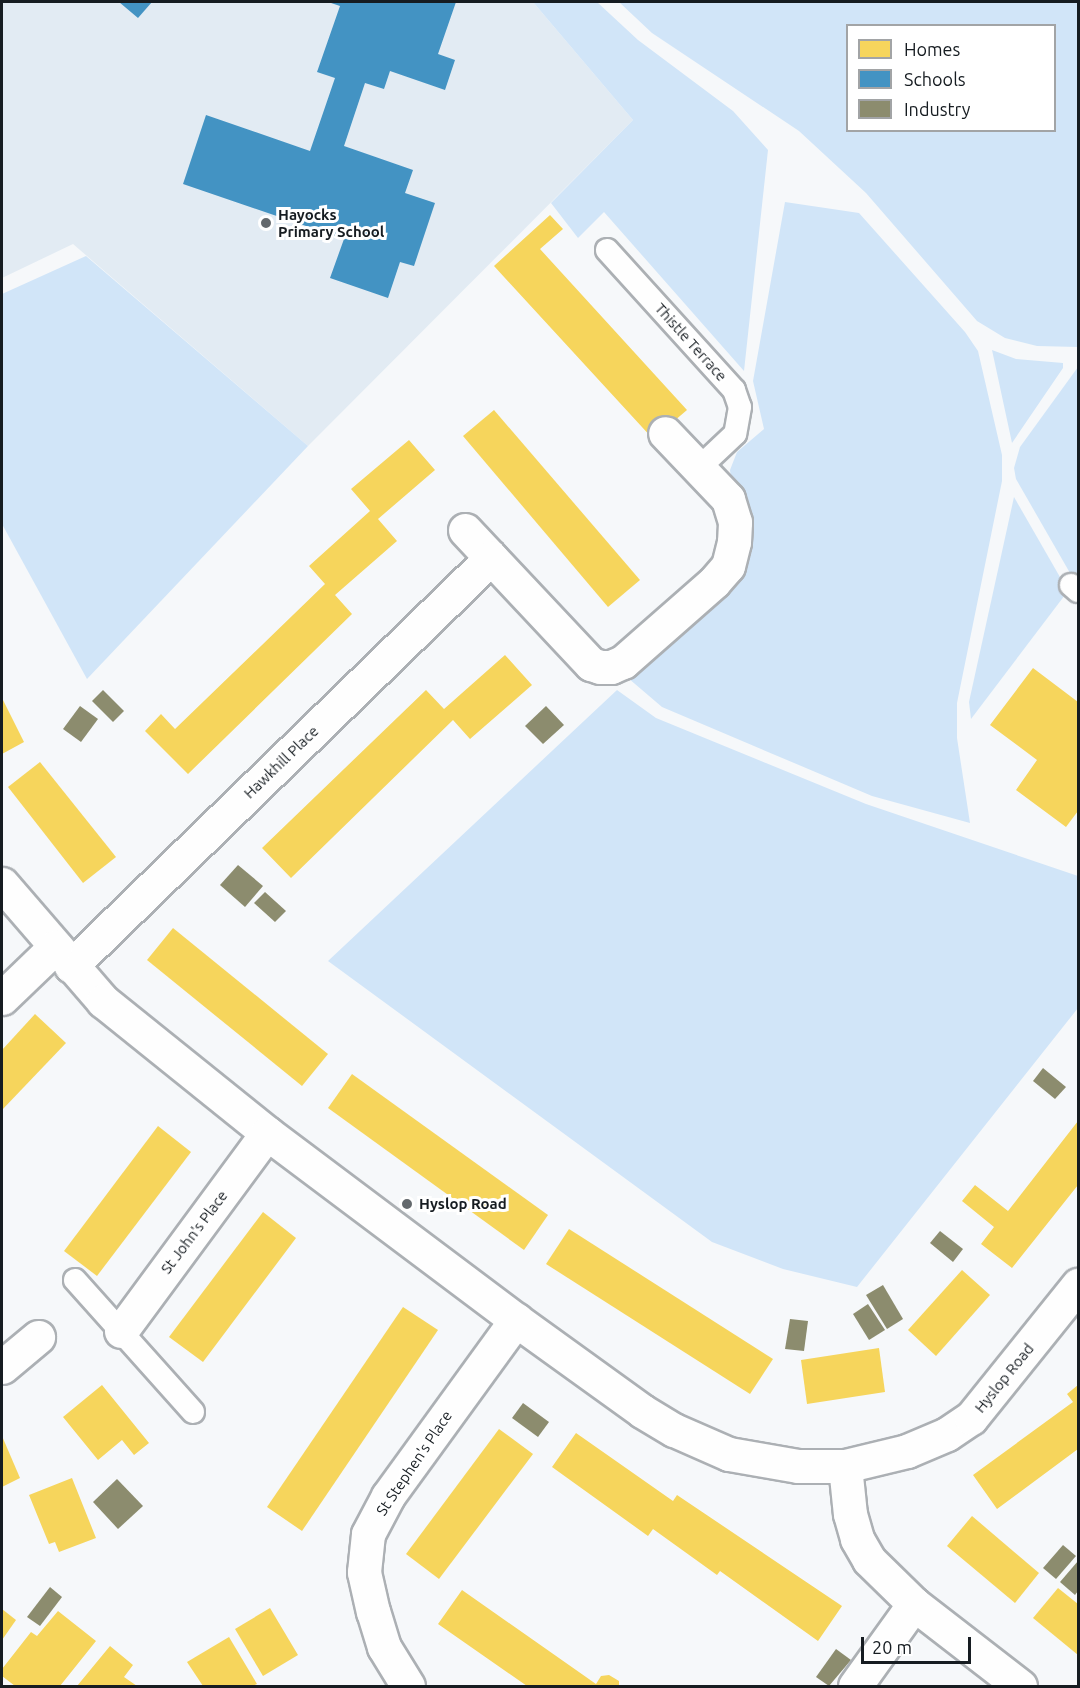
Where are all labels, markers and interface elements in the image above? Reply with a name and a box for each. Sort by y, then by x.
legend [846,24,1056,132]
text: Homes [904,39,960,59]
text: Schools [904,69,966,89]
text: Industry [904,99,970,119]
place label: Hayocks Primary School [278,205,384,240]
marker: Hayocks Primary School [259,216,273,230]
street label: Thistle Terrace [651,299,731,385]
street label: Hawkhill Place [240,722,322,802]
street label: St John's Place [157,1187,231,1277]
place label: Hyslop Road [419,1195,507,1213]
marker: Hyslop Road [400,1197,414,1211]
street label: Hyslop Road [971,1340,1037,1416]
street label: St Stephen's Place [372,1407,456,1519]
scale bar [864,1625,974,1663]
text: 20 m [872,1637,912,1657]

